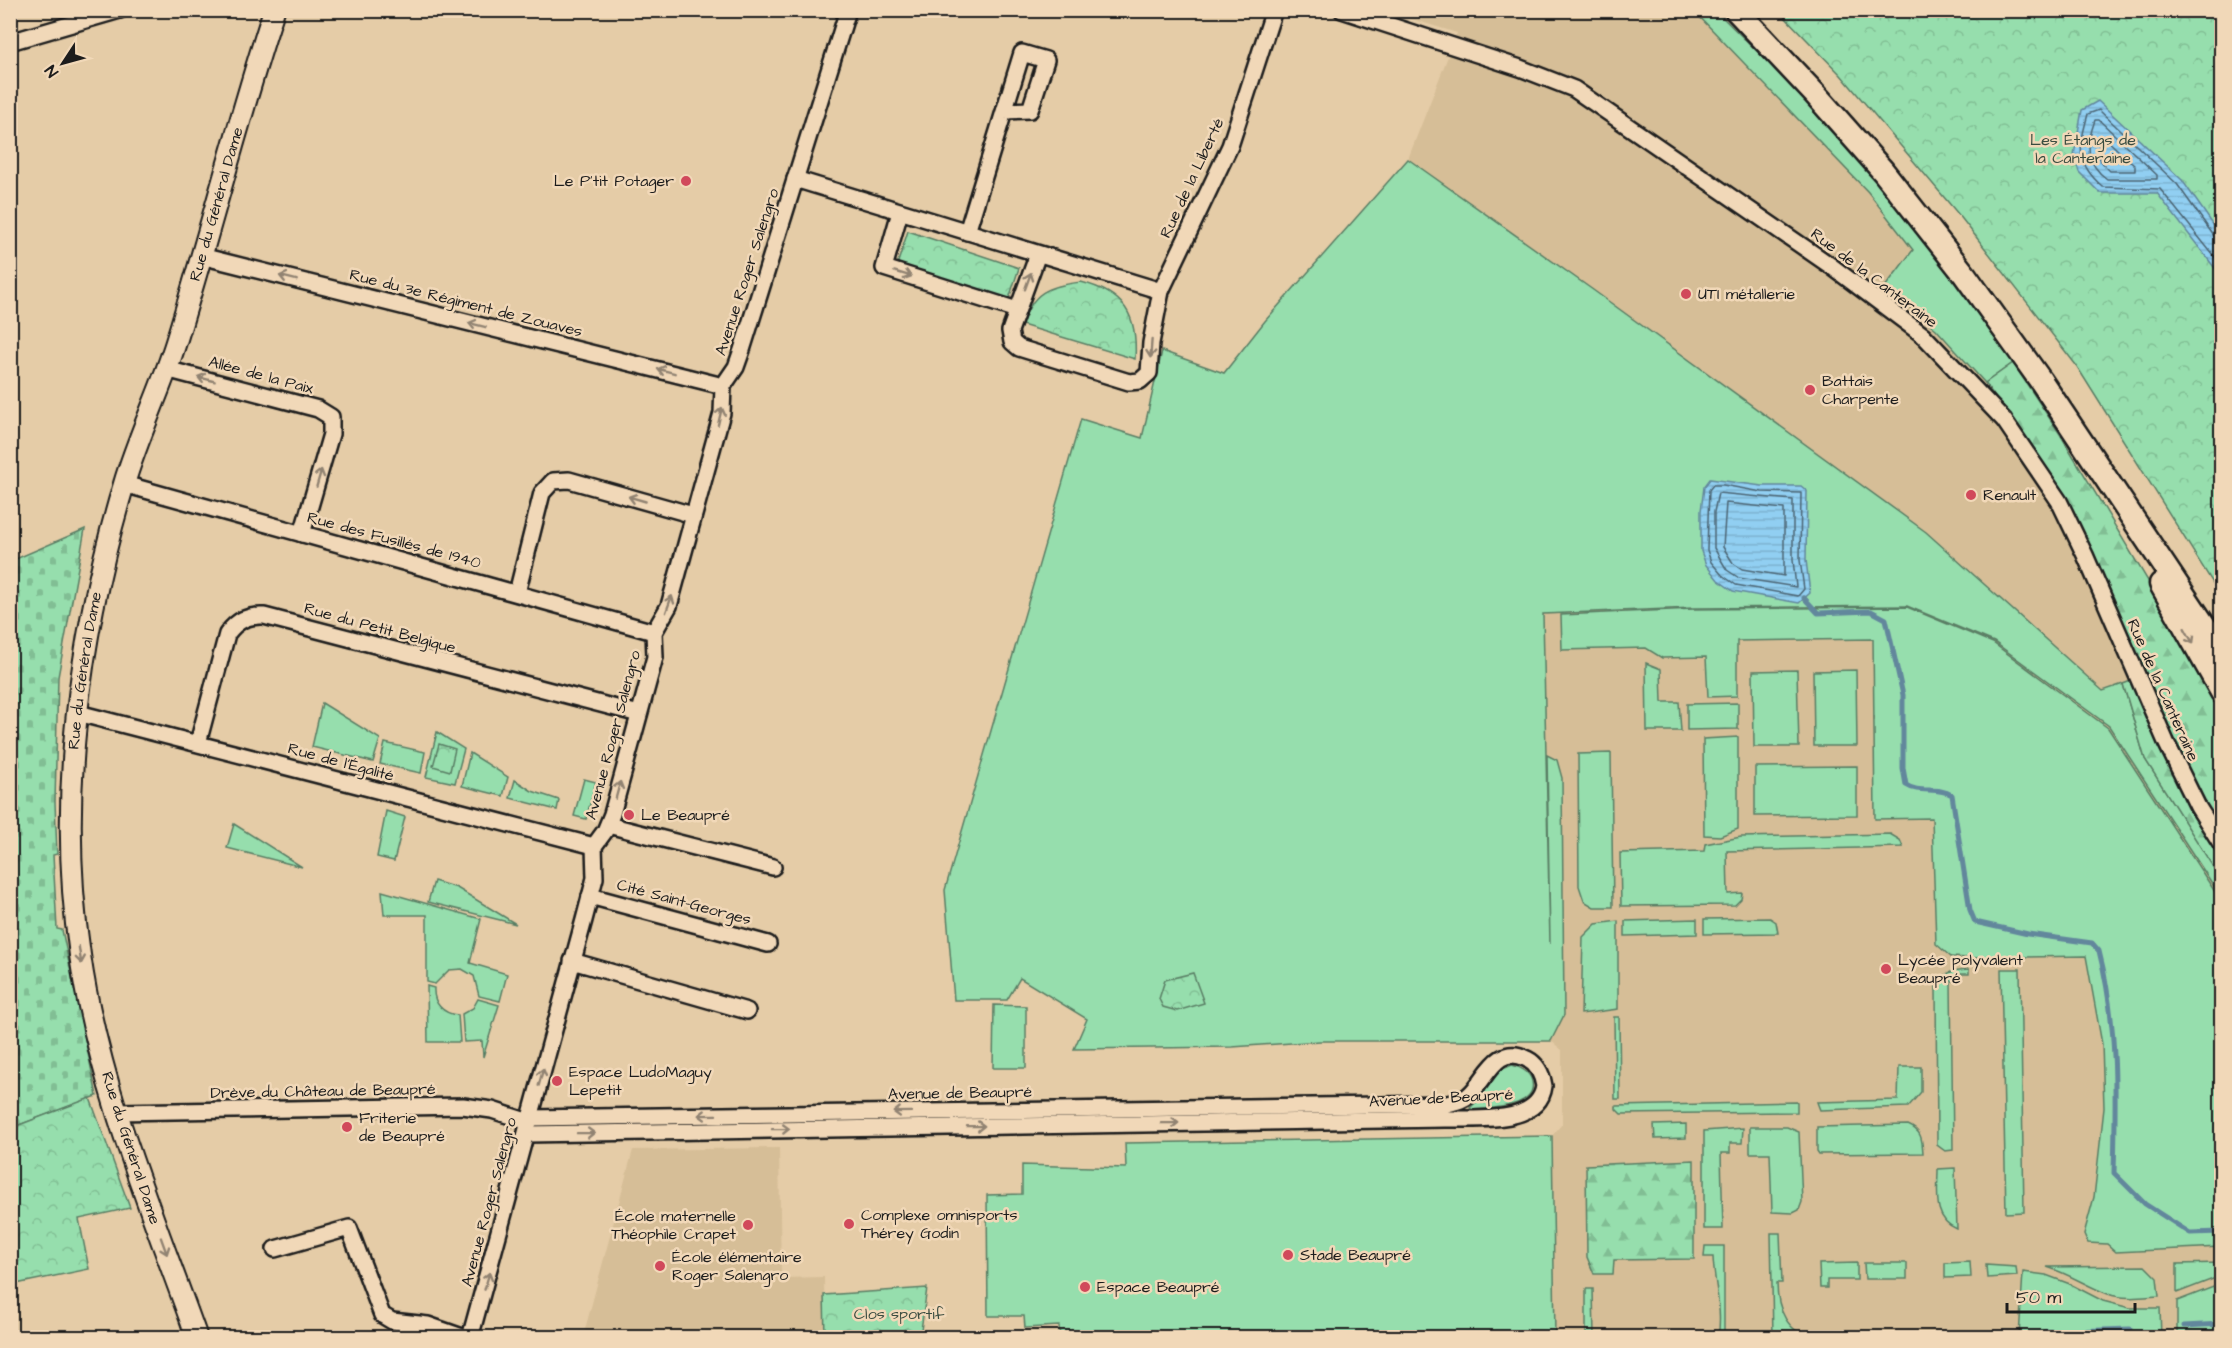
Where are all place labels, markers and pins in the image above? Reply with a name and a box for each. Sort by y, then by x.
place label: Le P’tit Potager [554,170,674,193]
marker: Le P’tit Potager [679,174,693,188]
place label: UTI métallerie [1698,283,1795,305]
marker: UTI métallerie [1679,287,1693,301]
place label: Battais Charpente [1822,370,1899,410]
marker: Battais Charpente [1803,383,1817,397]
place label: Renault [1983,484,2037,506]
marker: Renault [1964,488,1978,502]
place label: Le Beaupré [641,804,730,826]
marker: Le Beaupré [622,808,636,822]
place label: Lycée polyvalent Beaupré [1898,949,2024,989]
marker: Lycée polyvalent Beaupré [1879,962,1893,976]
place label: Espace LudoMaguy Lepetit [569,1061,712,1101]
marker: Espace LudoMaguy Lepetit [550,1074,564,1088]
place label: Friterie de Beaupré [359,1107,445,1147]
marker: Friterie de Beaupré [340,1120,354,1134]
place label: Complexe omnisports Thérey Godin [861,1204,1018,1245]
place label: École maternelle Théophile Crapet [611,1205,737,1245]
marker: Complexe omnisports Thérey Godin [842,1217,856,1231]
marker: École maternelle Théophile Crapet [741,1218,755,1232]
place label: Stade Beaupré [1300,1244,1411,1266]
place label: École élémentaire Roger Salengro [672,1246,802,1287]
marker: Stade Beaupré [1281,1248,1295,1262]
marker: École élémentaire Roger Salengro [653,1259,667,1273]
place label: Espace Beaupré [1097,1276,1220,1298]
marker: Espace Beaupré [1078,1280,1092,1294]

